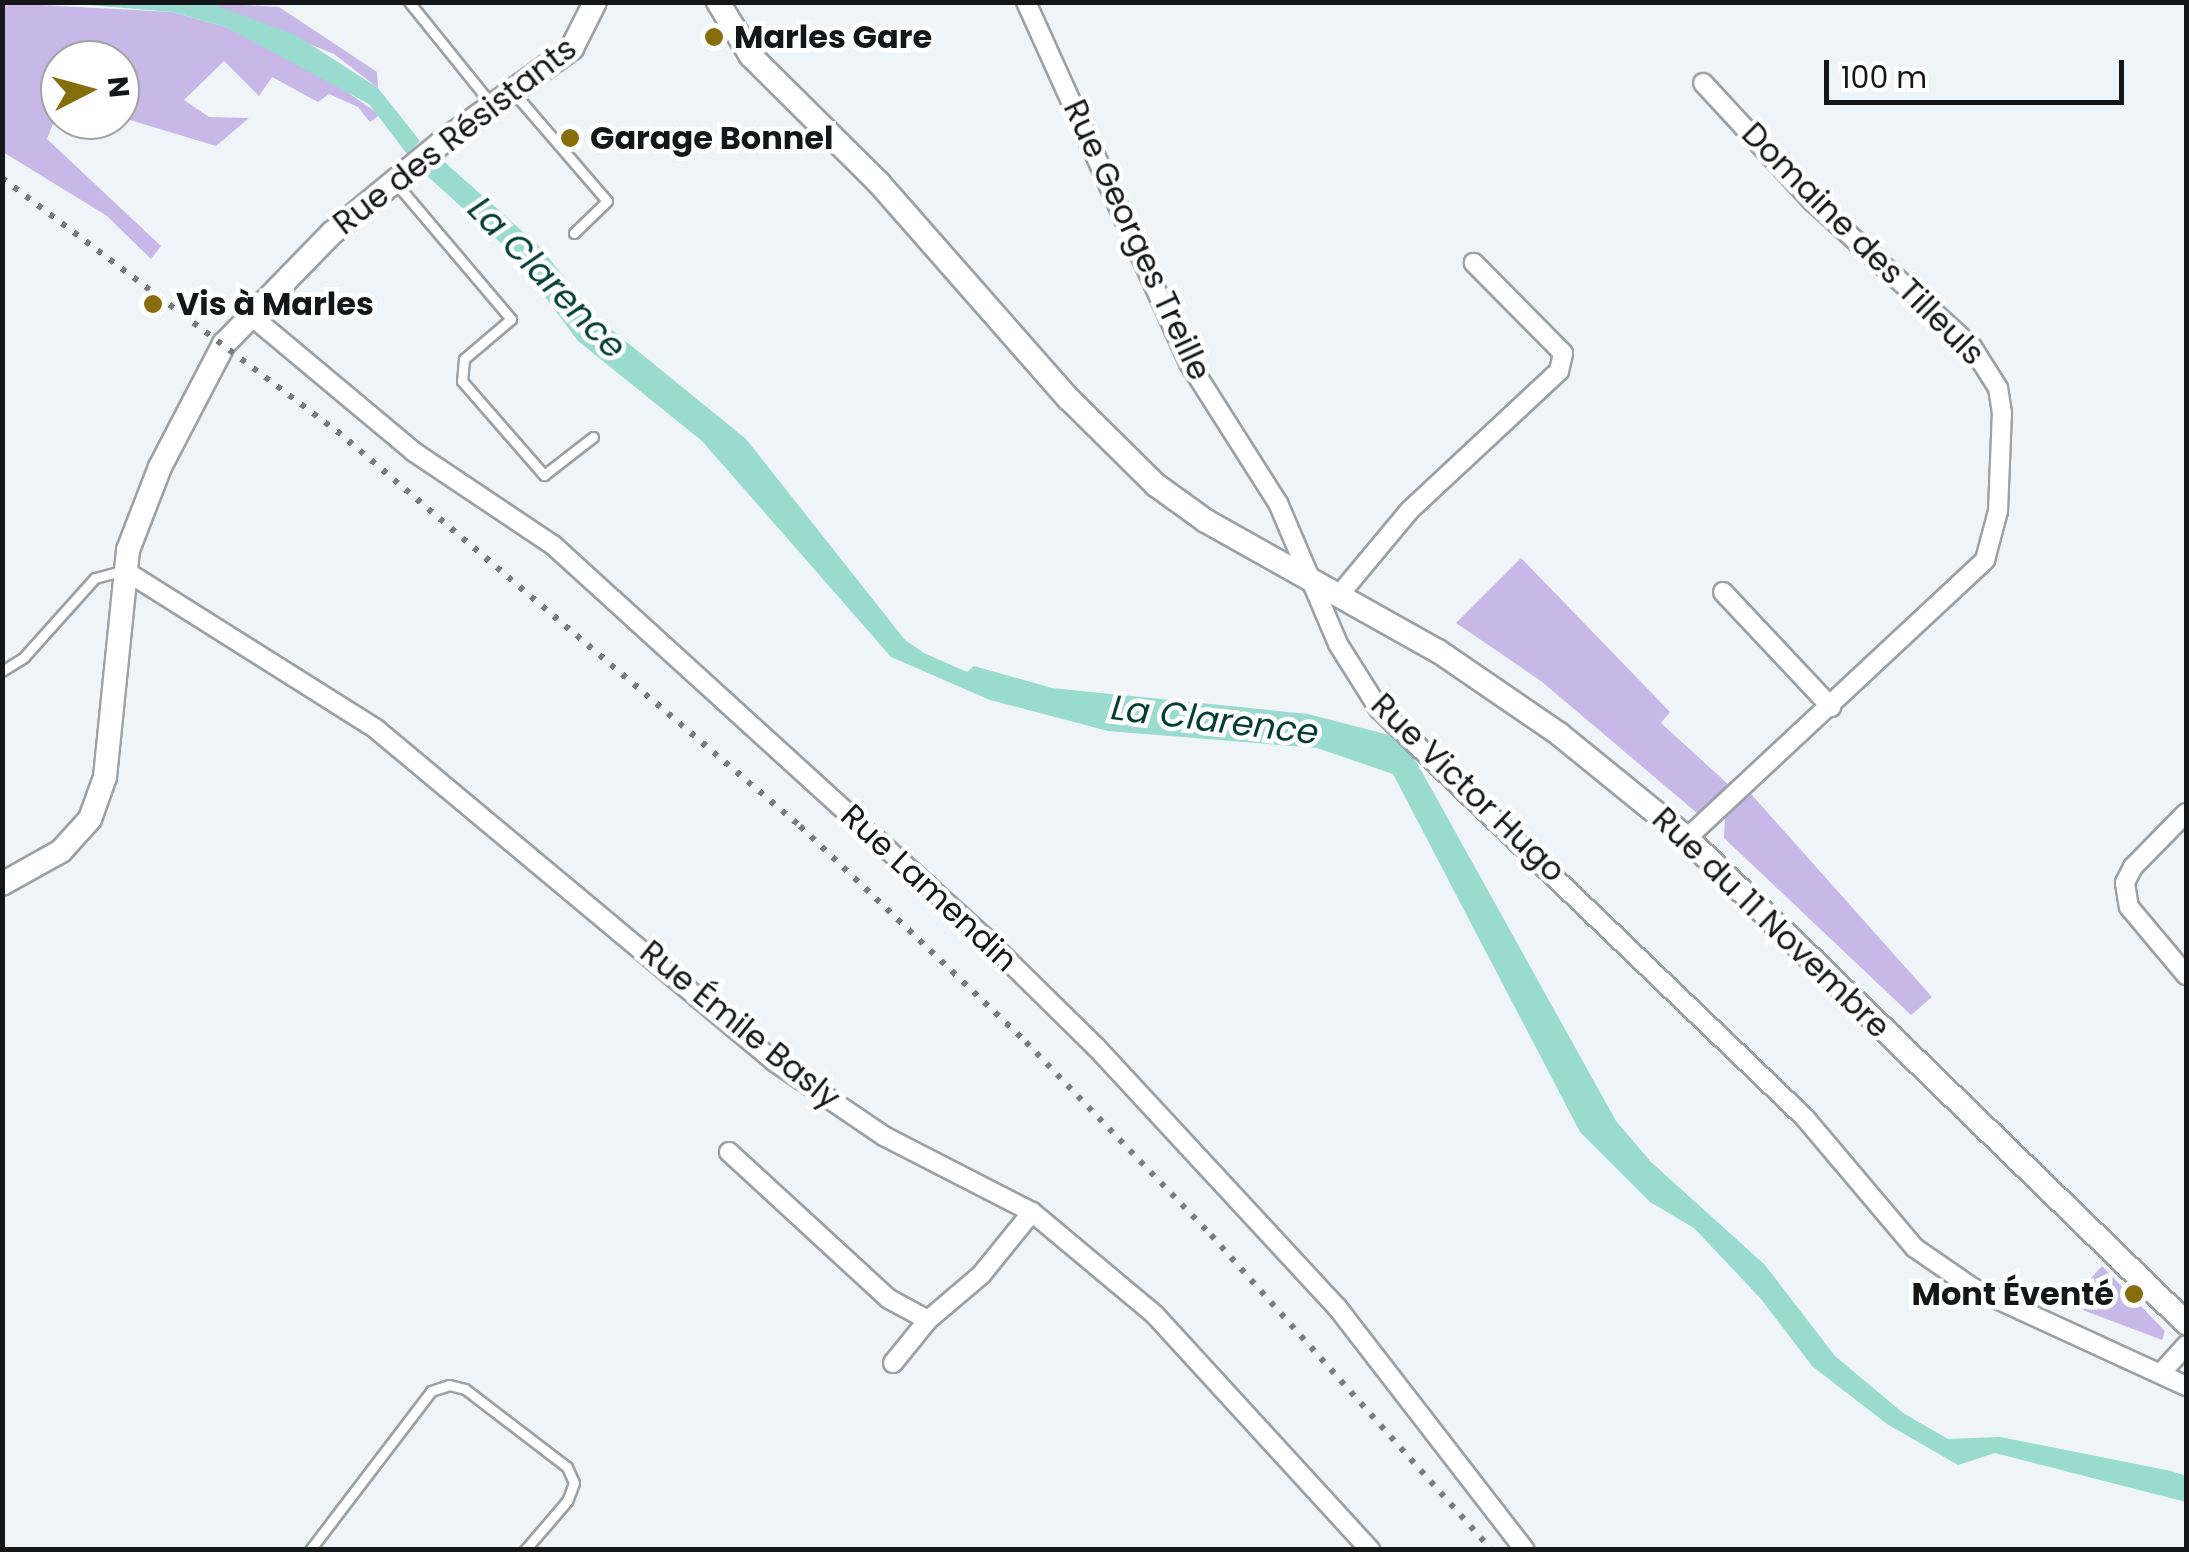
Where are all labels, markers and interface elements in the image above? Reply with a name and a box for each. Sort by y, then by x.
place label: Marles Gare [734,18,932,56]
marker: Marles Gare [703,26,725,48]
street label: Rue des Résistants [326,29,584,243]
north arrow [40,40,140,140]
scale bar [1829,40,2129,102]
text: 100 m [1841,56,1927,99]
text: N [98,75,139,100]
street label: Rue Georges Treille [1055,94,1219,386]
street label: Domaine des Tilleuls [1734,115,1992,373]
place label: Garage Bonnel [590,119,834,157]
marker: Garage Bonnel [559,127,581,149]
water label: La Clarence [459,188,635,368]
place label: Vis à Marles [176,285,374,323]
marker: Vis à Marles [140,291,166,317]
water label: La Clarence [1109,686,1321,754]
street label: Rue Victor Hugo [1363,686,1573,890]
street label: Rue Lamendin [833,797,1025,979]
street label: Rue du 11 Novembre [1644,800,1898,1046]
street label: Rue Émile Basly [632,933,848,1117]
place label: Mont Éventé [1912,1275,2114,1313]
marker: Mont Éventé [2123,1283,2145,1305]

